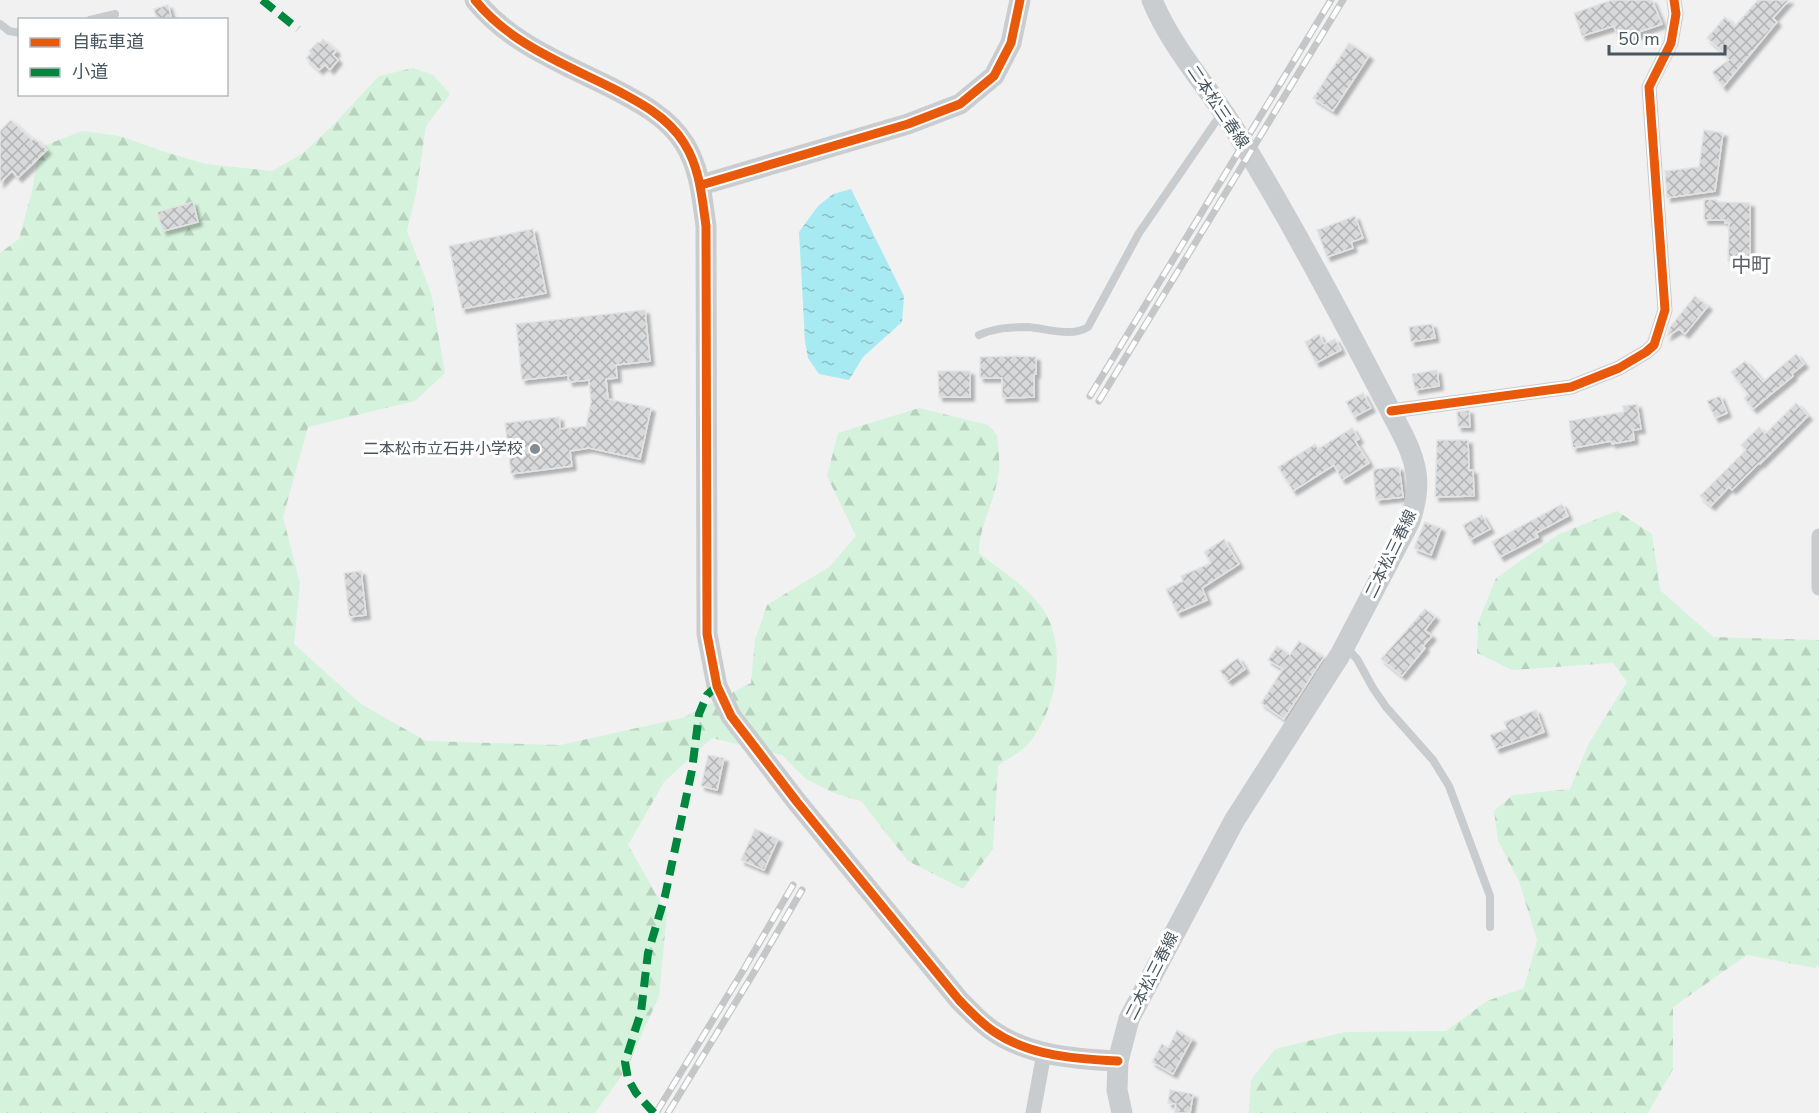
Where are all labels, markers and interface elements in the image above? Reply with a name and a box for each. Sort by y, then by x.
legend [18,18,228,96]
scale bar [1609,18,1724,56]
text: 50 m [1618,27,1660,51]
text: 自転車道 [72,30,144,54]
text: 小道 [72,60,108,84]
street label: 二本松三春線 [1182,61,1254,153]
district label: 中町 [1731,252,1771,279]
place label: 二本松市立石井小学校 [363,438,523,460]
marker: 二本松市立石井小学校 [528,442,542,456]
street label: 二本松三春線 [1360,506,1422,602]
street label: 二本松三春線 [1120,928,1184,1024]

